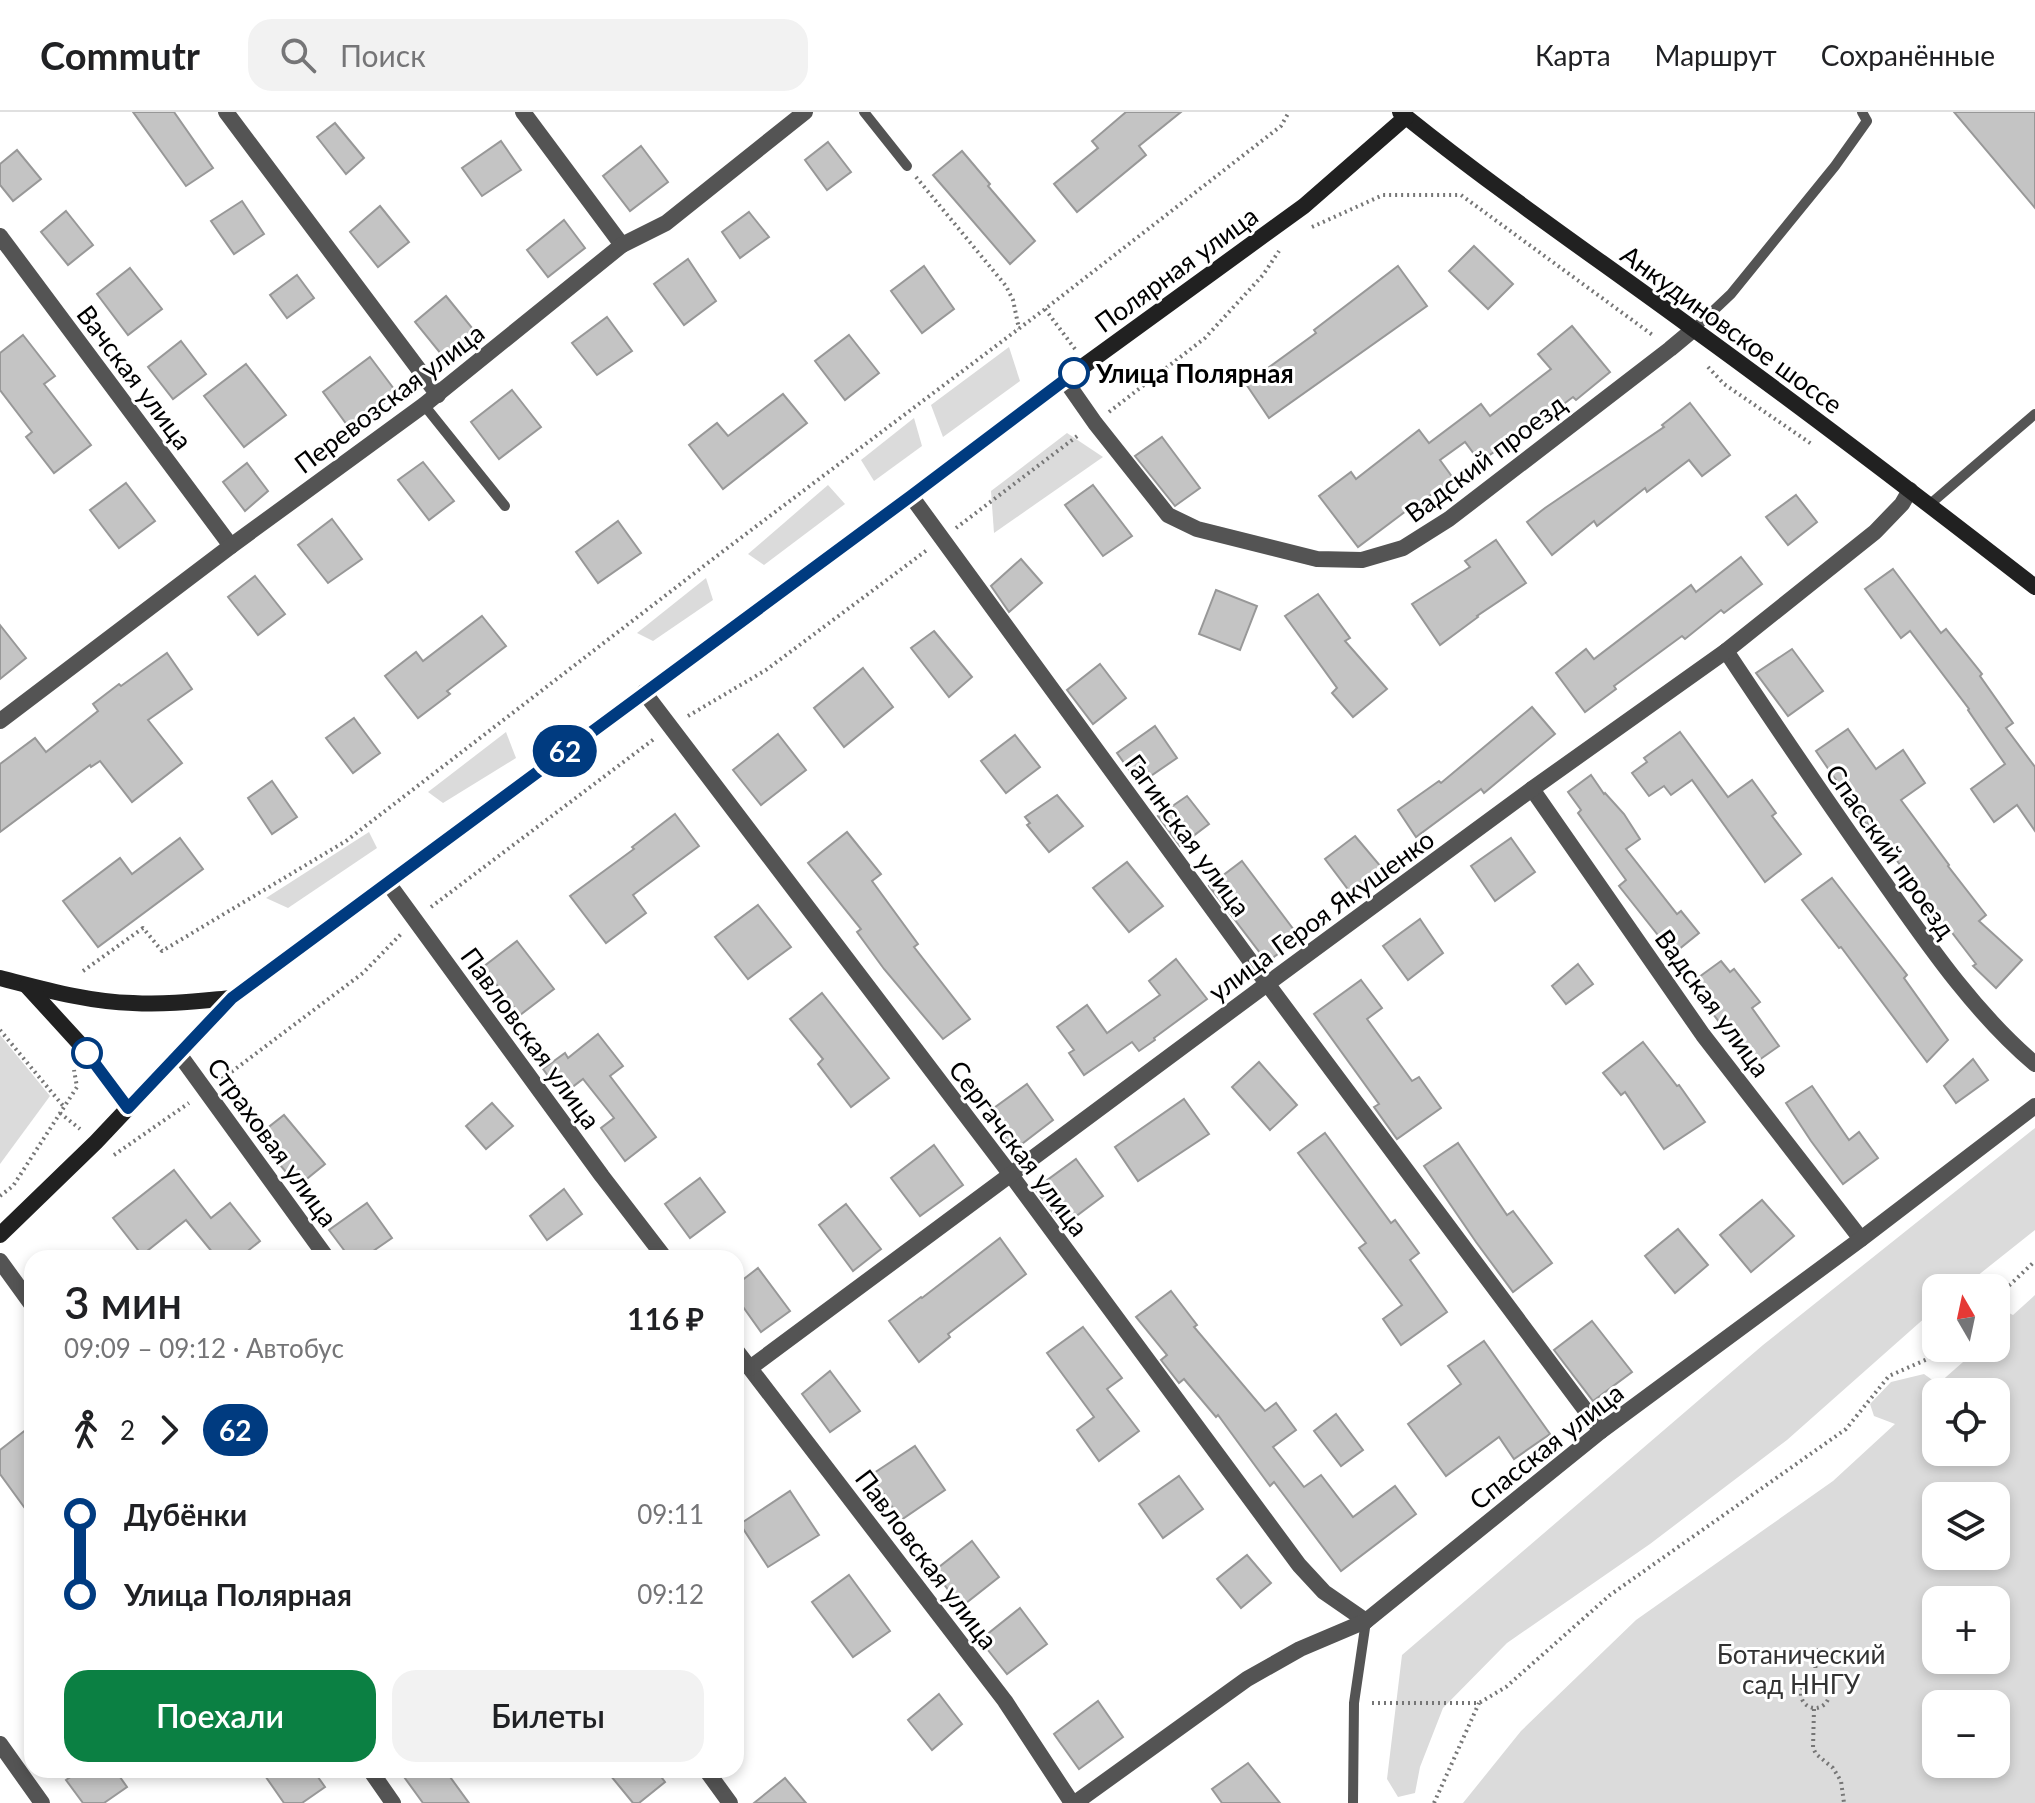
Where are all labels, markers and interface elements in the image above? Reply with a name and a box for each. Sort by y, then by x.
search box [248,19,808,91]
text: Commutr [40,32,200,78]
icon: search [276,33,320,77]
text: Поиск [340,37,426,73]
text: Карта [1535,38,1611,72]
text: Маршрут [1655,38,1777,72]
text: Сохранённые [1821,38,1995,72]
street label: Полярная улица [1088,199,1264,339]
street label: Анкудиновское шоссе [1615,238,1849,420]
street label: Вачская улица [70,299,200,455]
street label: Перевозская улица [288,316,490,480]
place label: Улица Полярная [1095,357,1294,389]
marker: Улица Полярная [1059,358,1089,388]
street label: Вадский проезд [1398,387,1572,529]
line badge: 62 [529,725,601,777]
text: 62 [549,734,581,768]
street label: Гагинская улица [1118,748,1258,922]
street label: Спасский проезд [1819,758,1963,944]
street label: улица Героя Якушенко [1202,822,1440,1008]
street label: Вадская улица [1649,923,1777,1083]
street label: Павловская улица [454,941,608,1135]
unlabelled marker [72,1038,102,1068]
street label: Страховая улица [201,1051,345,1233]
street label: Сергачская улица [943,1054,1095,1242]
north arrow [1922,1274,2010,1362]
map controls [1922,1274,2010,1778]
text: 3 мин [64,1276,182,1328]
text: 116 ₽ [627,1300,704,1336]
text: 09:09 – 09:12 · Автобус [64,1332,344,1364]
street label: Спасская улица [1463,1376,1629,1516]
button: locate [1922,1378,2010,1466]
icon: walk [64,1408,108,1452]
icon: forward [147,1408,191,1452]
text: 62 [219,1413,252,1447]
text: 2 [120,1414,135,1446]
street label: Павловская улица [849,1463,1005,1655]
button: layers [1922,1482,2010,1570]
text: Дубёнки [124,1496,247,1532]
text: 09:11 [637,1498,704,1530]
text: Улица Полярная [124,1576,352,1612]
text: 09:12 [637,1578,704,1610]
button: + [1922,1586,2010,1674]
park label: Ботанический сад ННГУ [1717,1638,1885,1700]
button: Поехали [64,1670,376,1762]
button: Билеты [392,1670,704,1762]
button: − [1922,1690,2010,1778]

